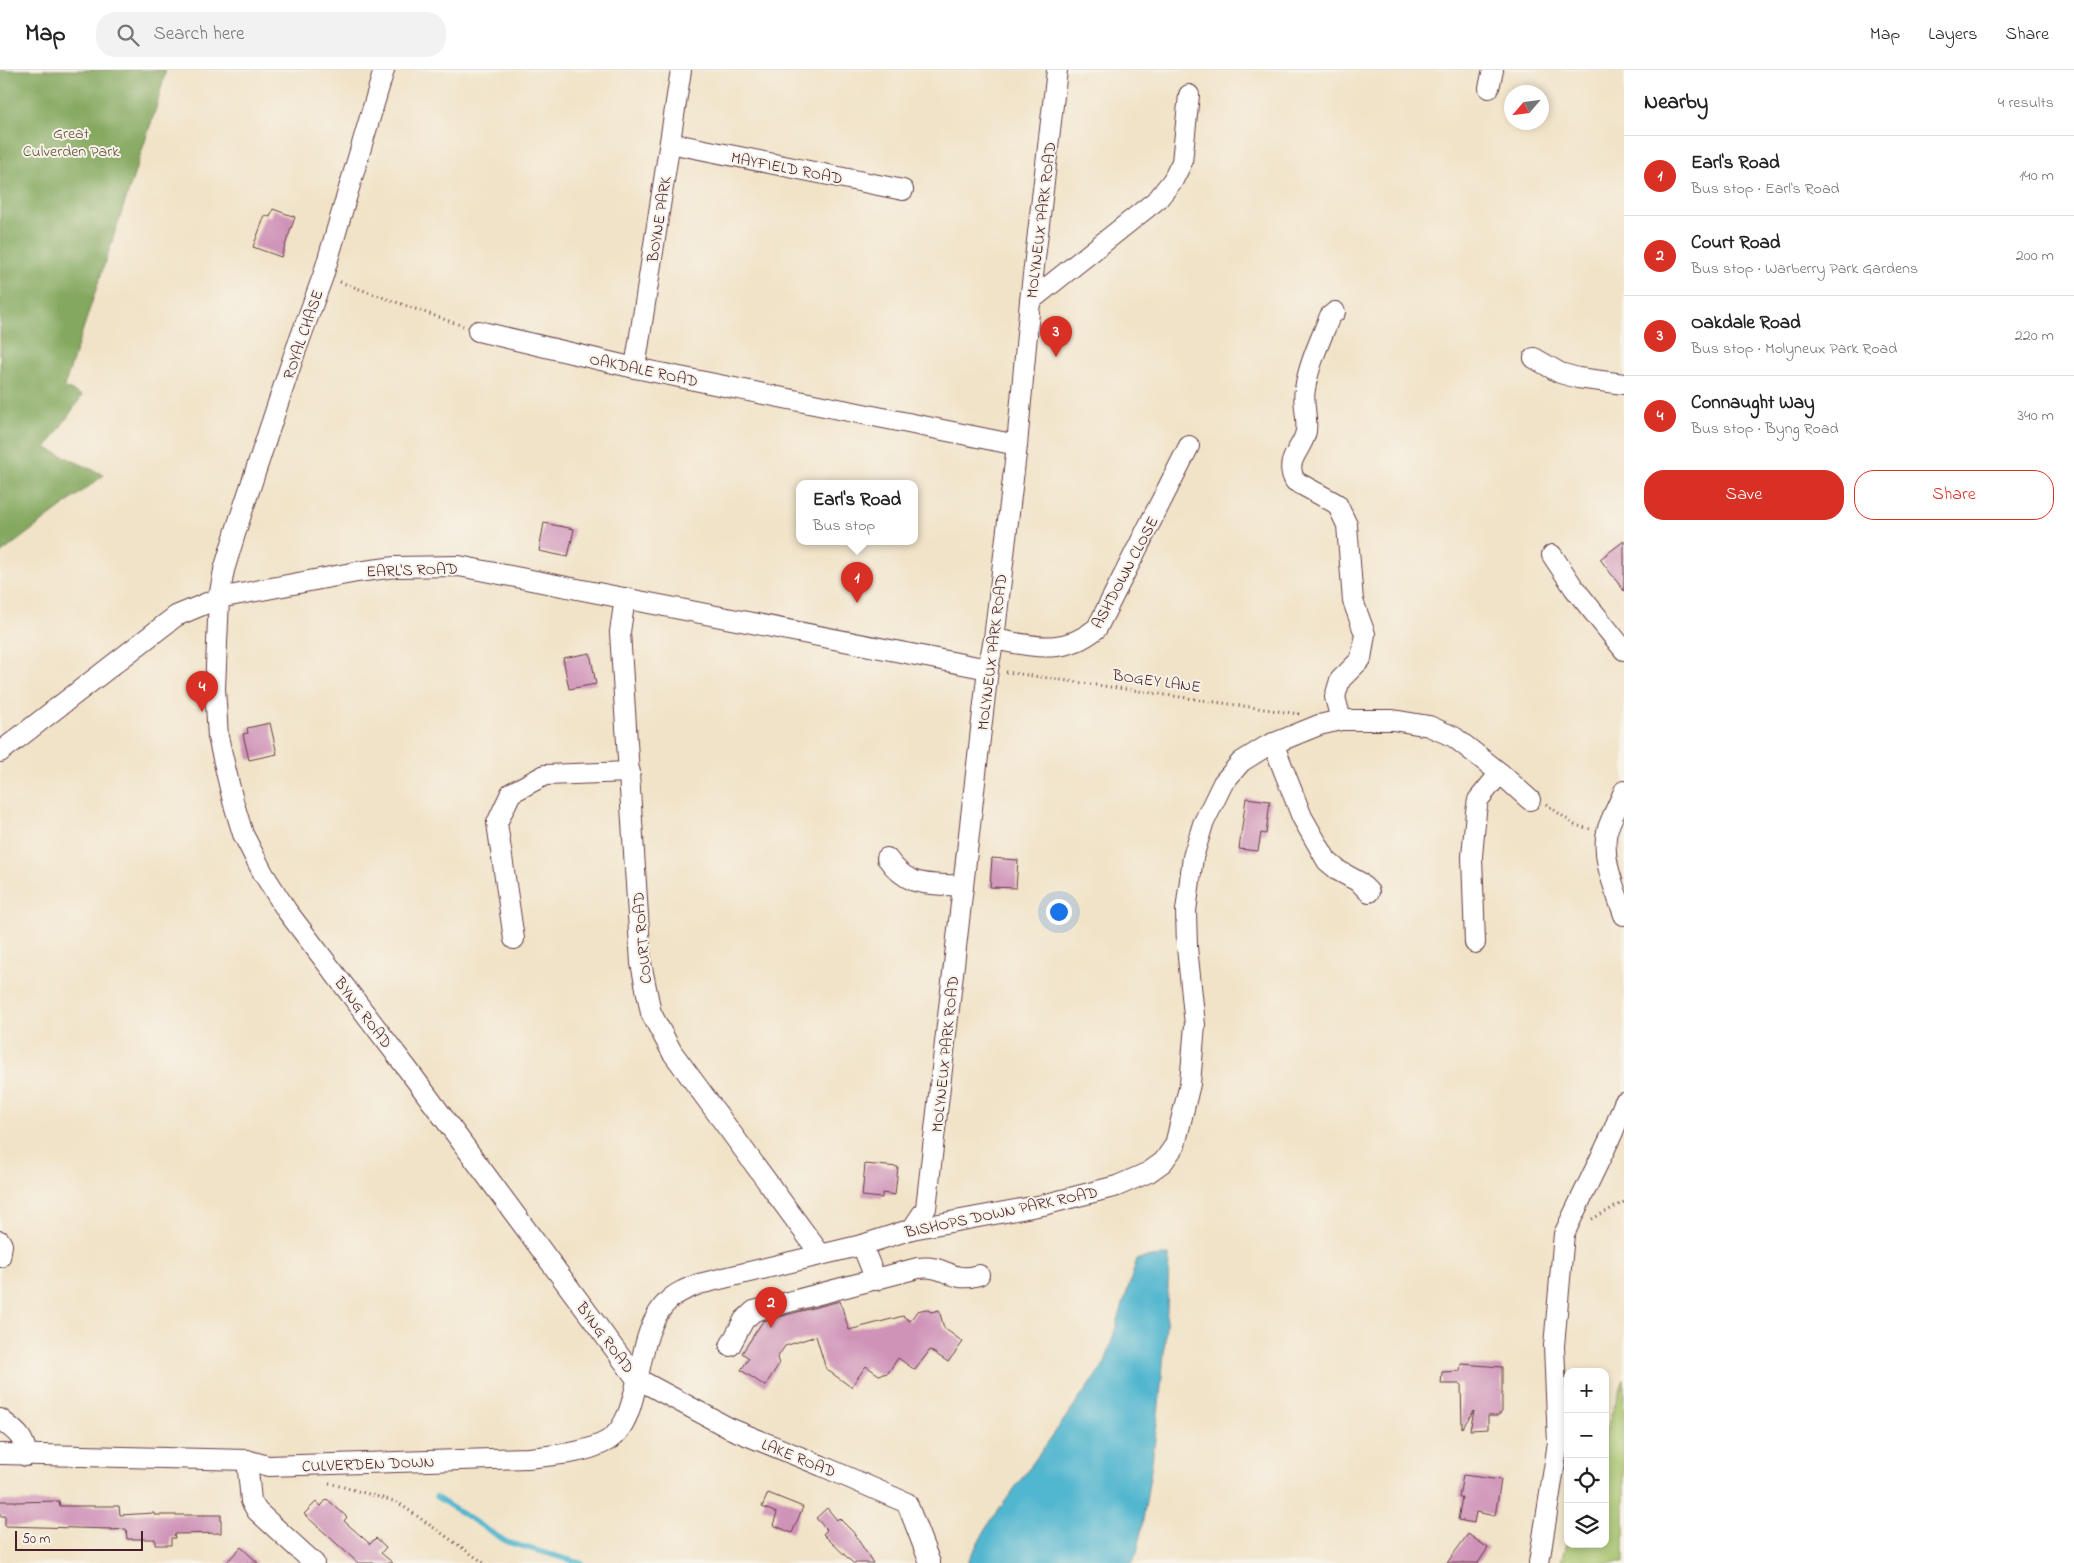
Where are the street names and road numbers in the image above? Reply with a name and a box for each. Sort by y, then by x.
street label: MOLYNEUX PARK ROAD [1020,141,1063,300]
street label: MAYFIELD ROAD [729,146,845,192]
street label: BOYNE PARK [641,174,679,265]
street label: ROYAL CHASE [277,287,330,383]
street label: OAKDALE ROAD [587,348,700,394]
street label: ASHDOWN CLOSE [1086,513,1165,633]
street label: EARL'S ROAD [366,557,458,585]
street label: MOLYNEUX PARK ROAD [971,573,1014,732]
street label: BOGEY LANE [1110,664,1202,700]
street label: COURT ROAD [627,891,659,985]
street label: BYNG ROAD [327,972,397,1054]
street label: MOLYNEUX PARK ROAD [926,975,966,1134]
street label: BISHOPS DOWN PARK ROAD [902,1181,1100,1245]
street label: BYNG ROAD [569,1297,639,1379]
street label: LAKE ROAD [757,1433,839,1485]
street label: CULVERDEN DOWN [301,1451,435,1479]

